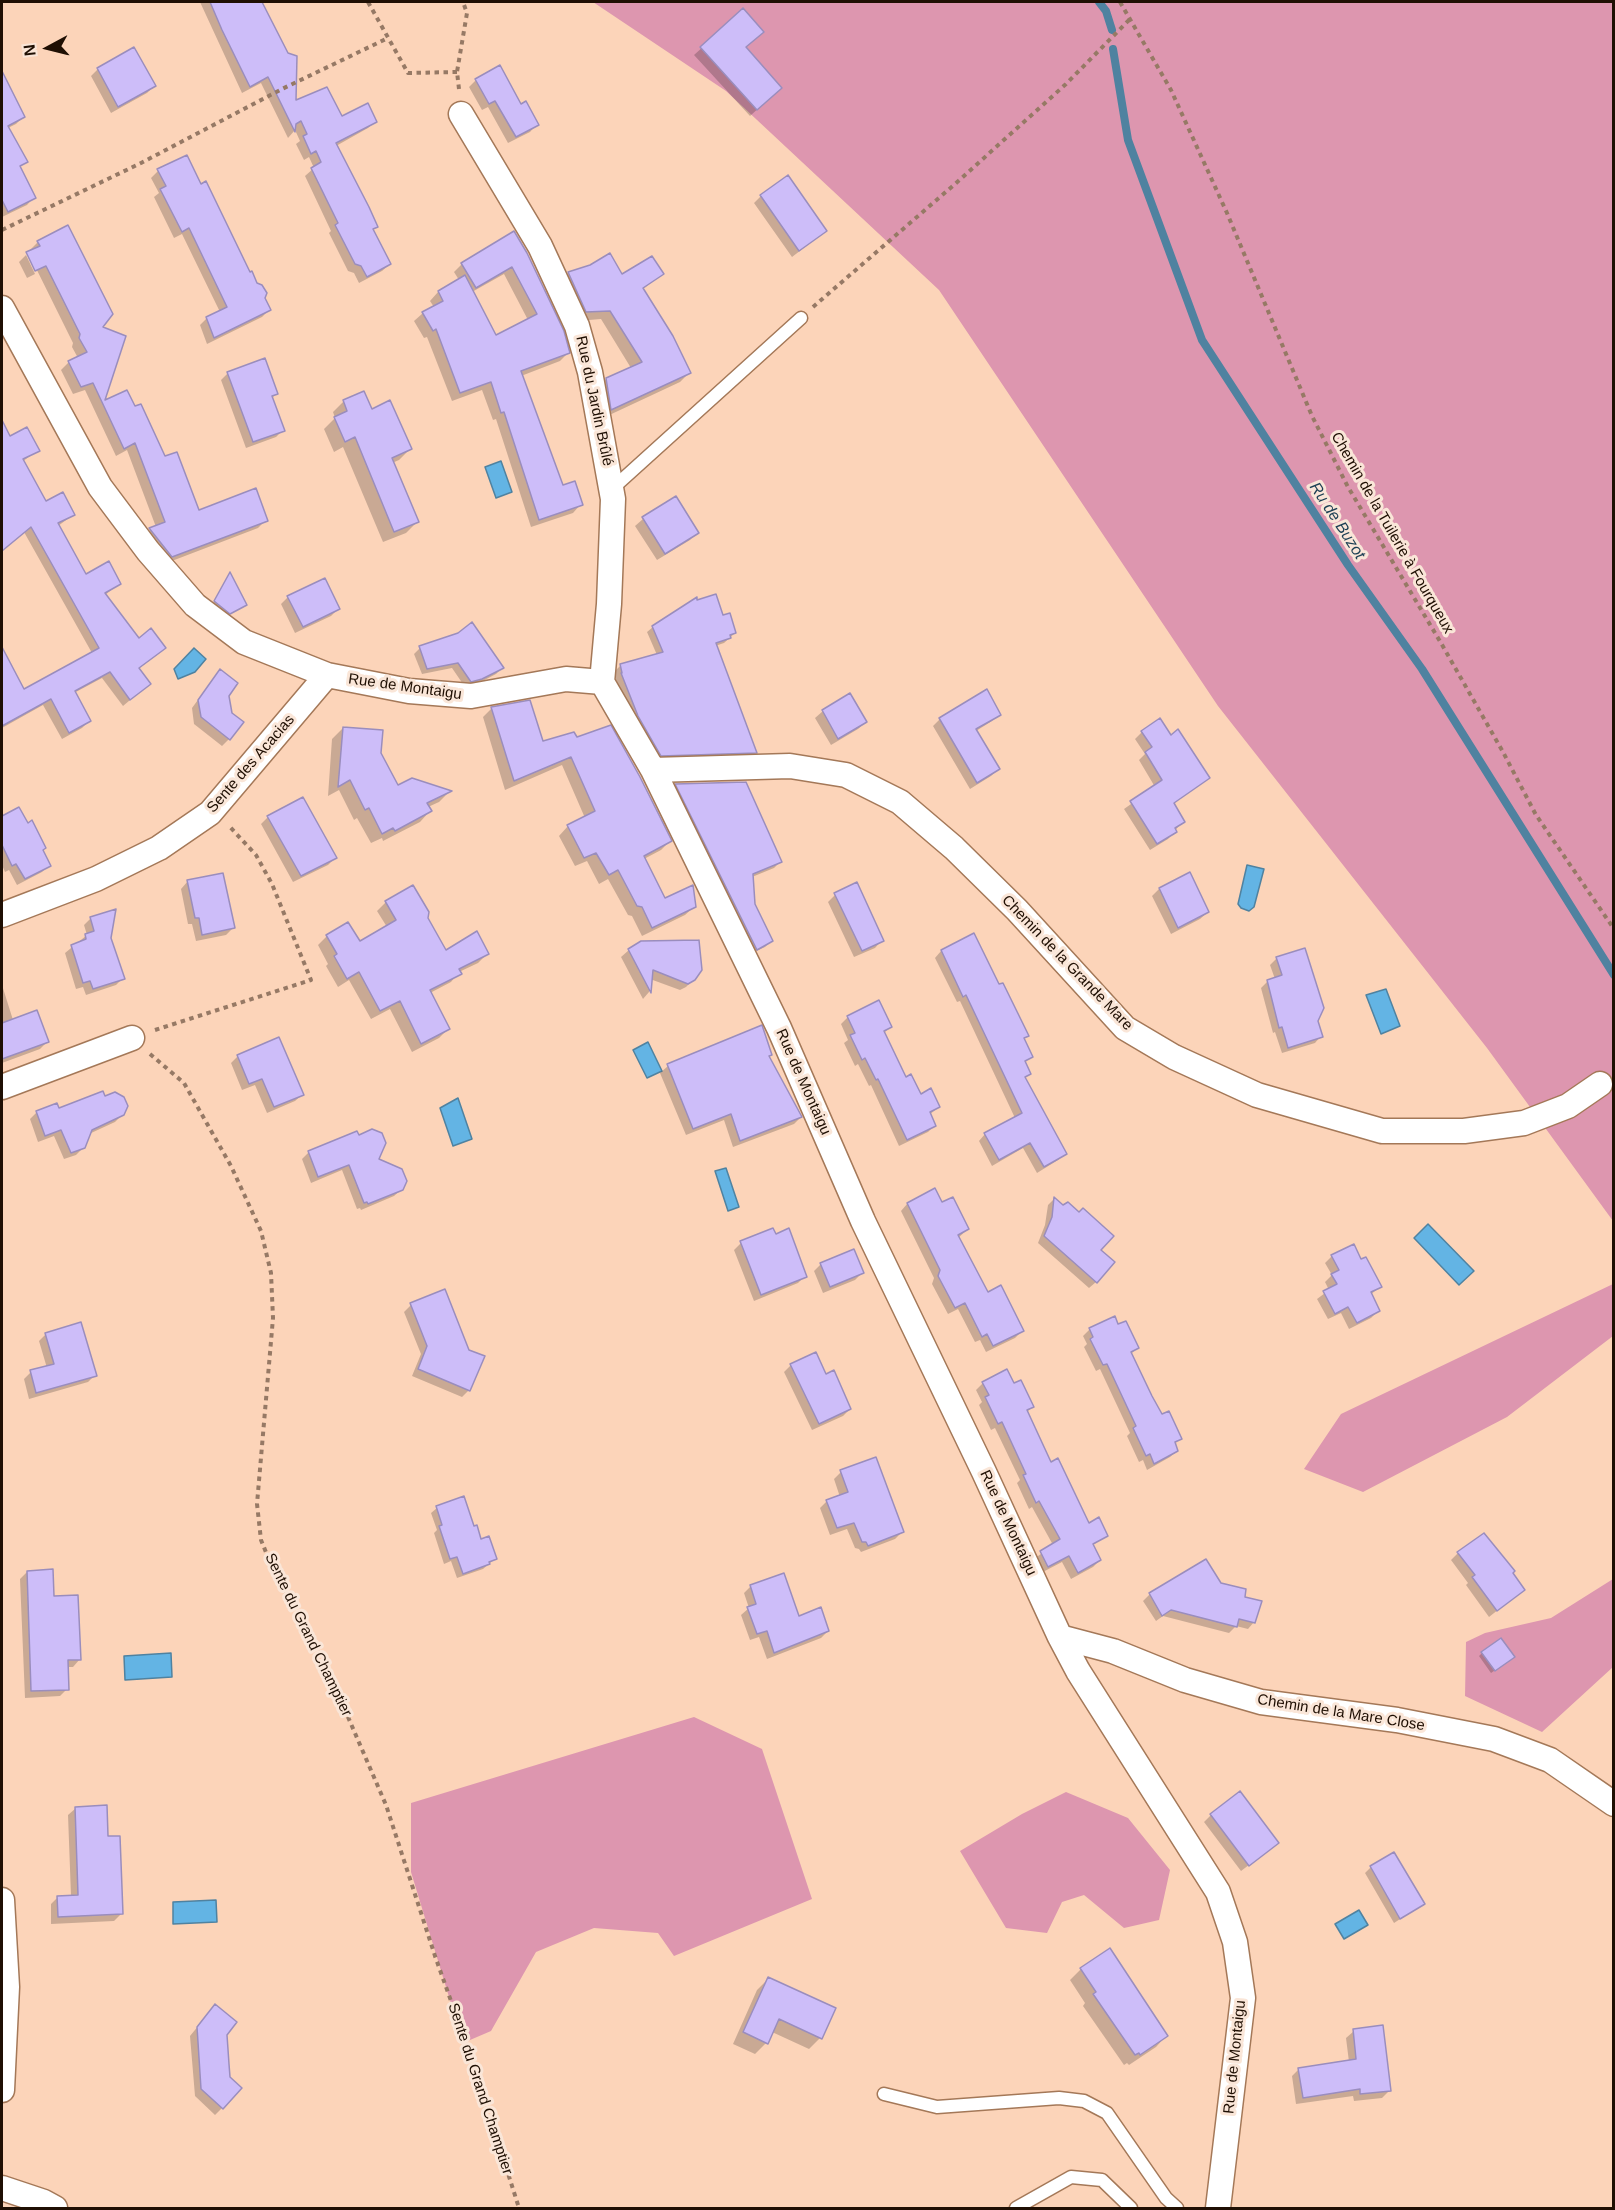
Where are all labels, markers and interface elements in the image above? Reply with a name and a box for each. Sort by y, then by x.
north arrow [18,18,78,78]
text: N [20,43,39,57]
street label: Rue du Jardin Brûlé [571,334,617,468]
street label: Chemin de la Tuilerie à Fourqueux [1327,429,1457,637]
water label: Ru de Buzot [1305,479,1369,563]
street label: Rue de Montaigu [347,670,463,704]
street label: Sente des Acacias [203,711,299,817]
street label: Chemin de la Grande Mare [998,892,1136,1034]
street label: Rue de Montaigu [772,1026,834,1138]
street label: Rue de Montaigu [976,1467,1040,1579]
street label: Sente du Grand Champtier [261,1550,355,1720]
street label: Chemin de la Mare Close [1256,1691,1426,1735]
street label: Rue de Montaigu [1220,1999,1250,2115]
street label: Sente du Grand Champtier [444,2001,516,2177]

